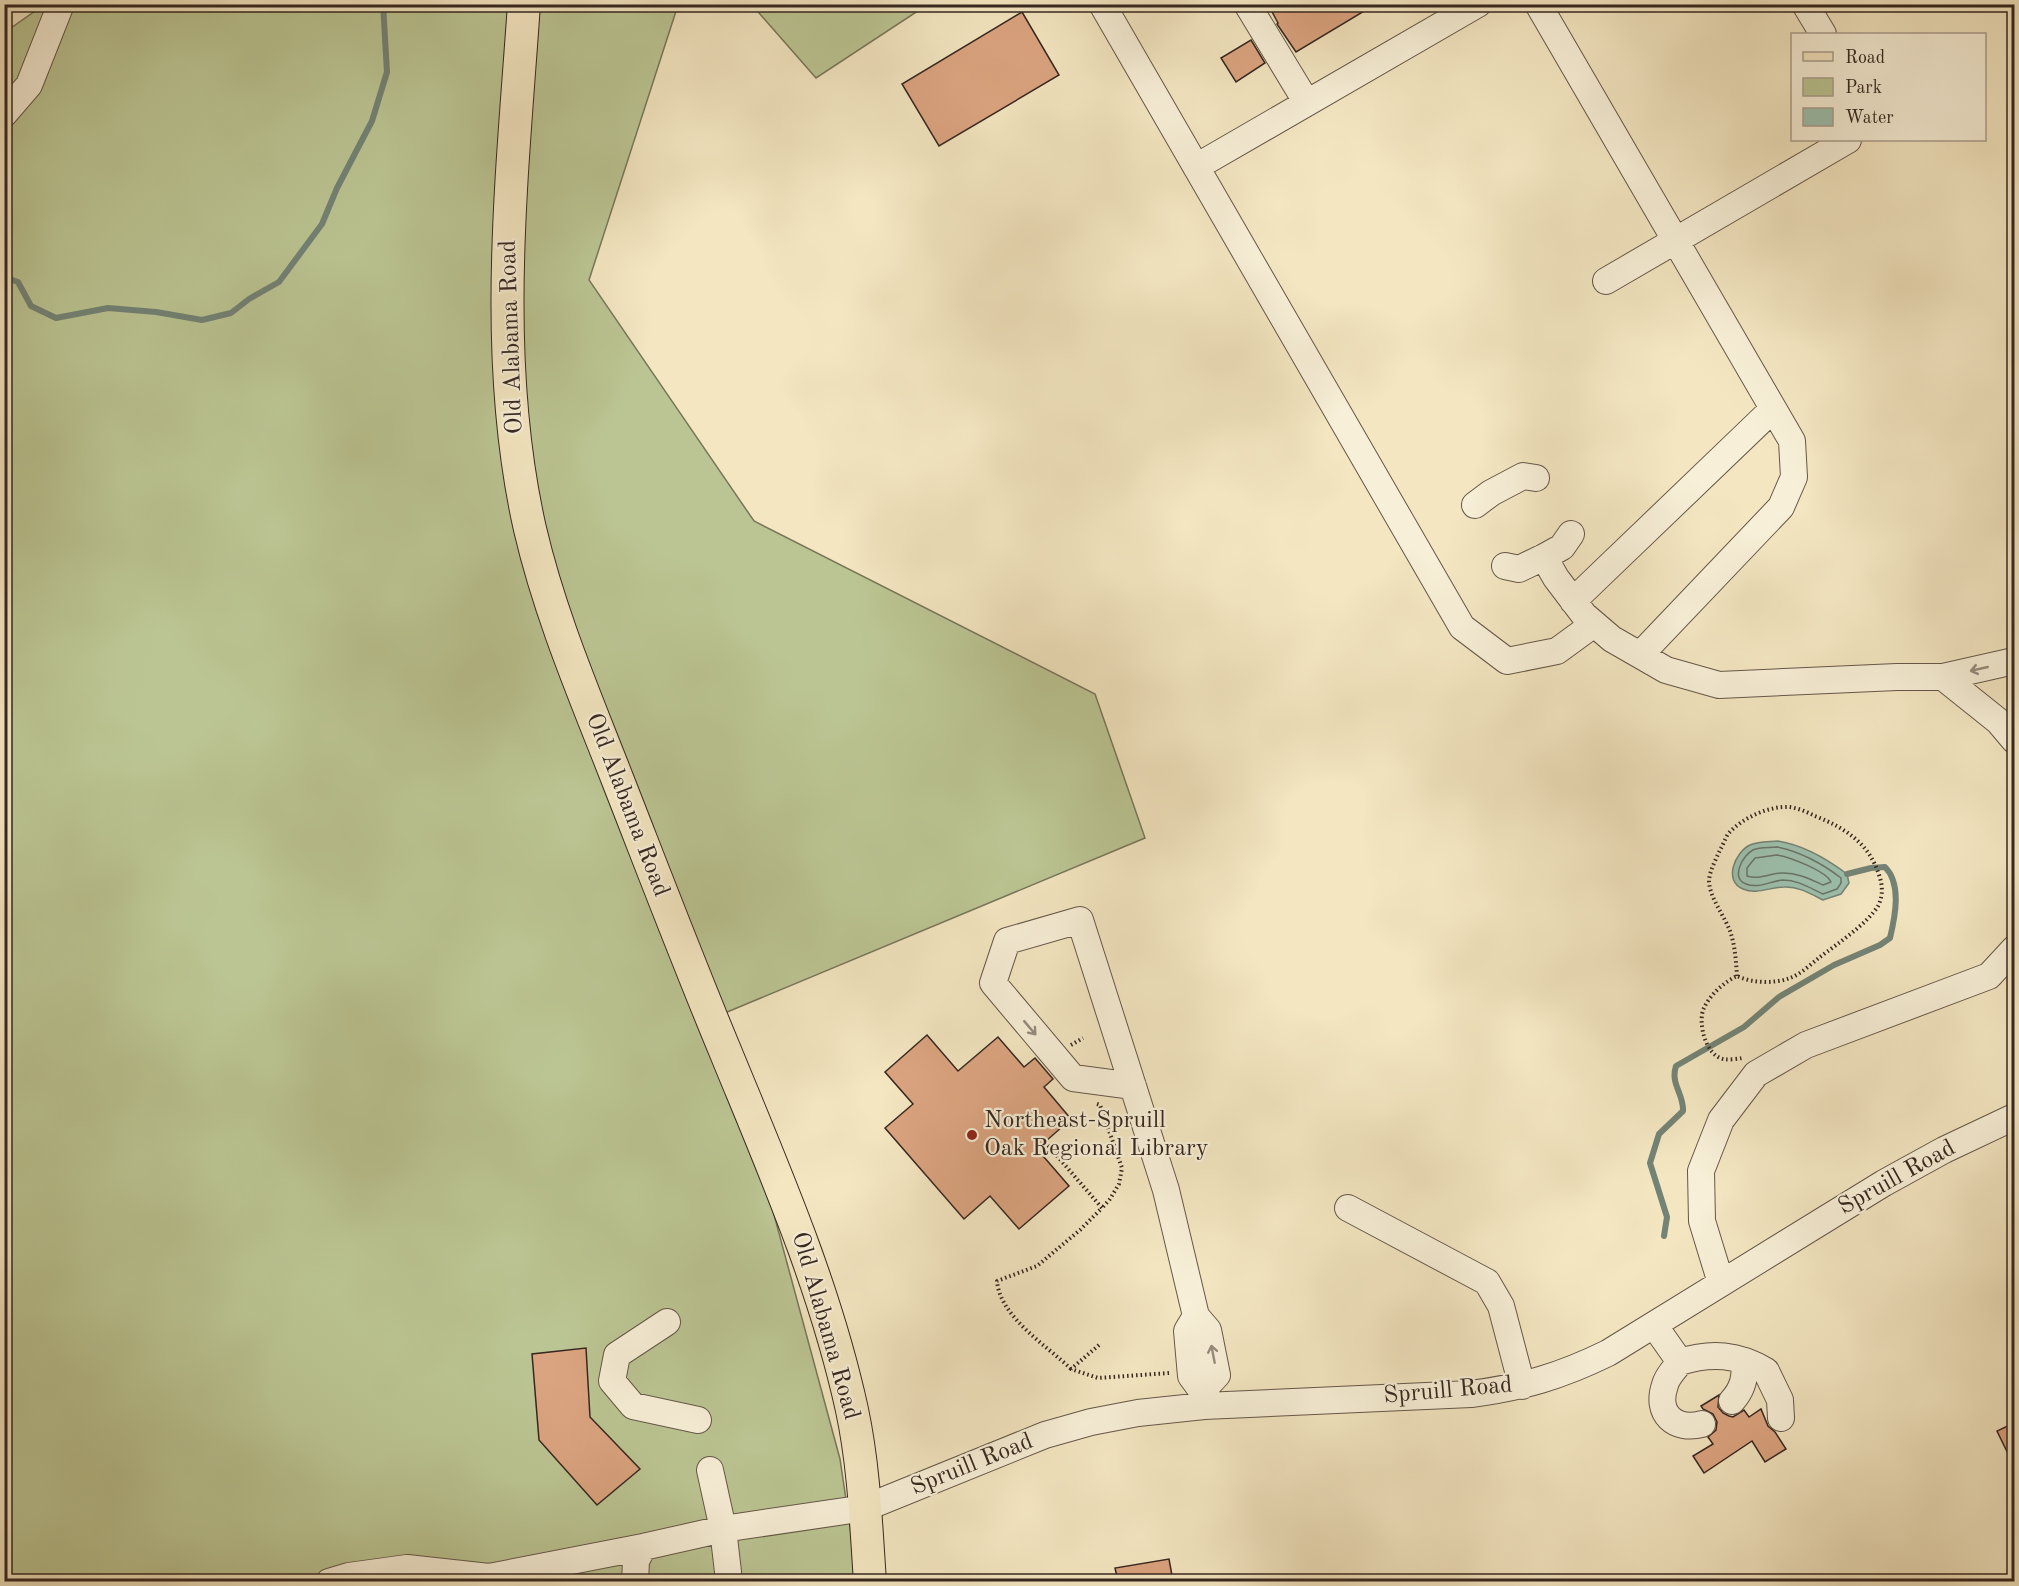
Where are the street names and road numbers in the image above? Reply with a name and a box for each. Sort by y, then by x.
street label: Old Alabama Road [497,239,527,435]
street label: Old Alabama Road [581,710,673,900]
street label: Spruill Road [1835,1136,1959,1220]
street label: Old Alabama Road [787,1229,863,1423]
street label: Spruill Road [1382,1373,1514,1409]
street label: Spruill Road [907,1430,1037,1500]

